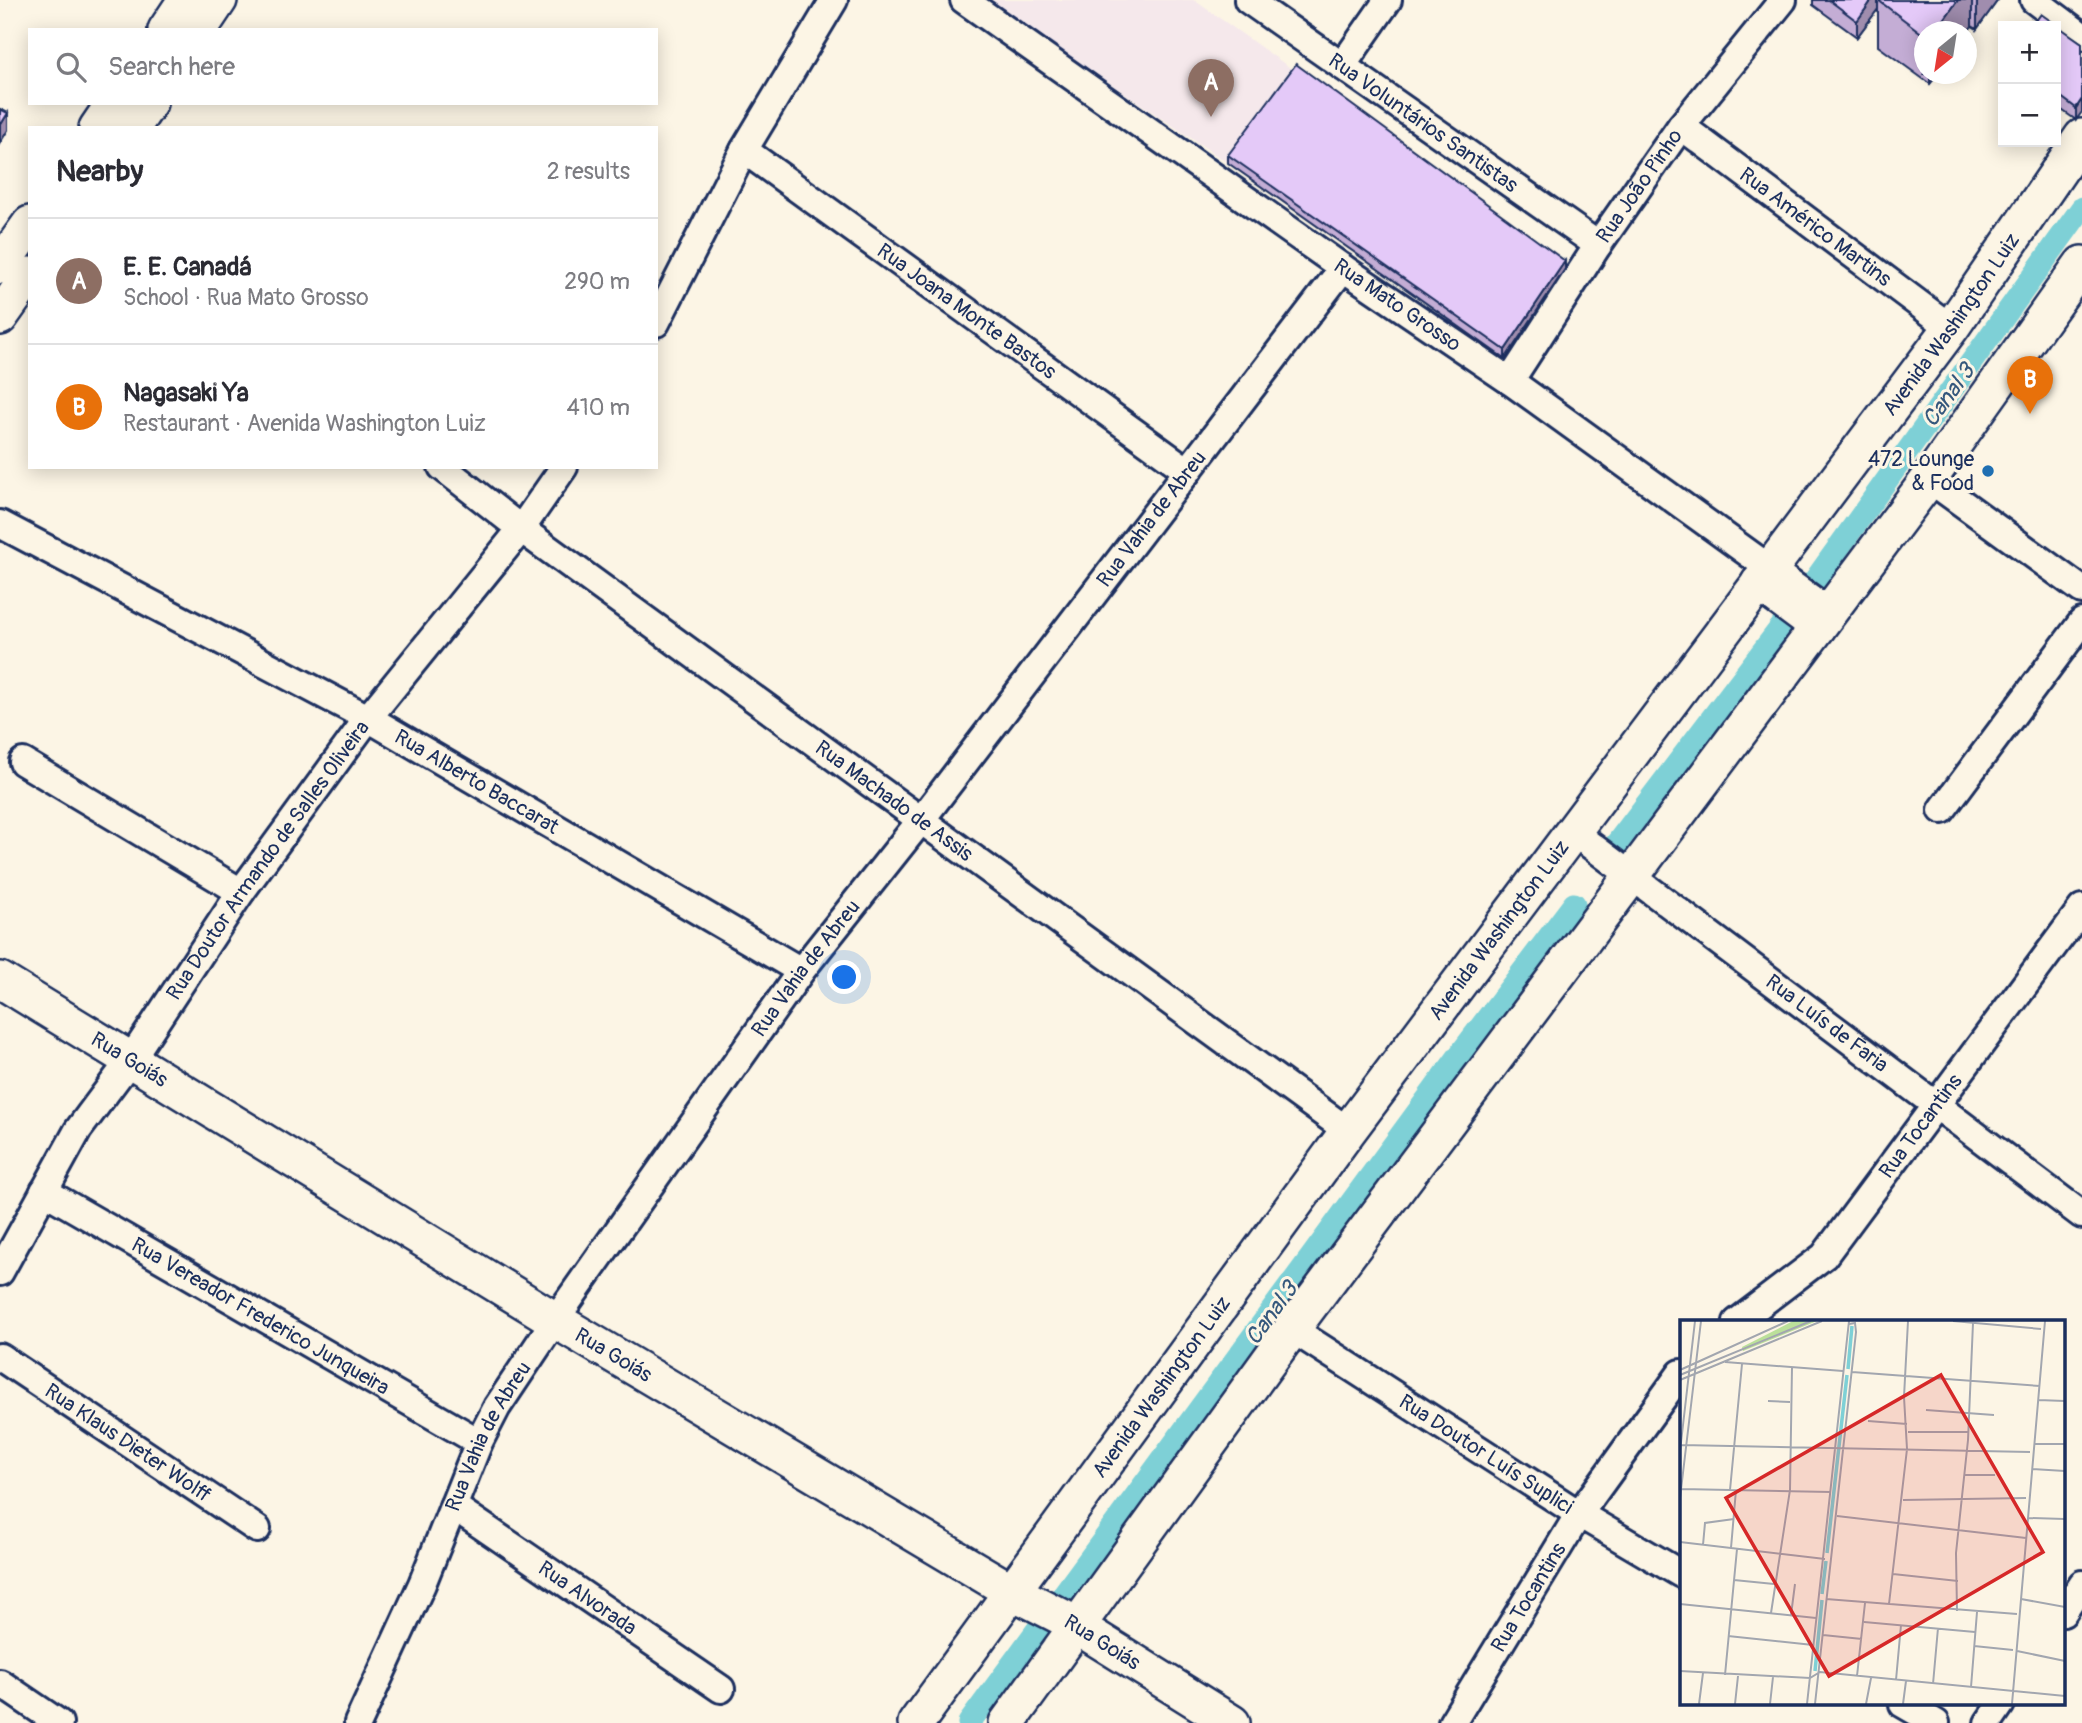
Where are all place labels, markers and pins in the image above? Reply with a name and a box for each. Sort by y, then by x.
pin: A [1188,59,1234,117]
pin: B [2007,356,2053,414]
place label: 472 Lounge & Food [1868,446,1975,497]
marker: 472 Lounge & Food [1980,463,1996,479]

